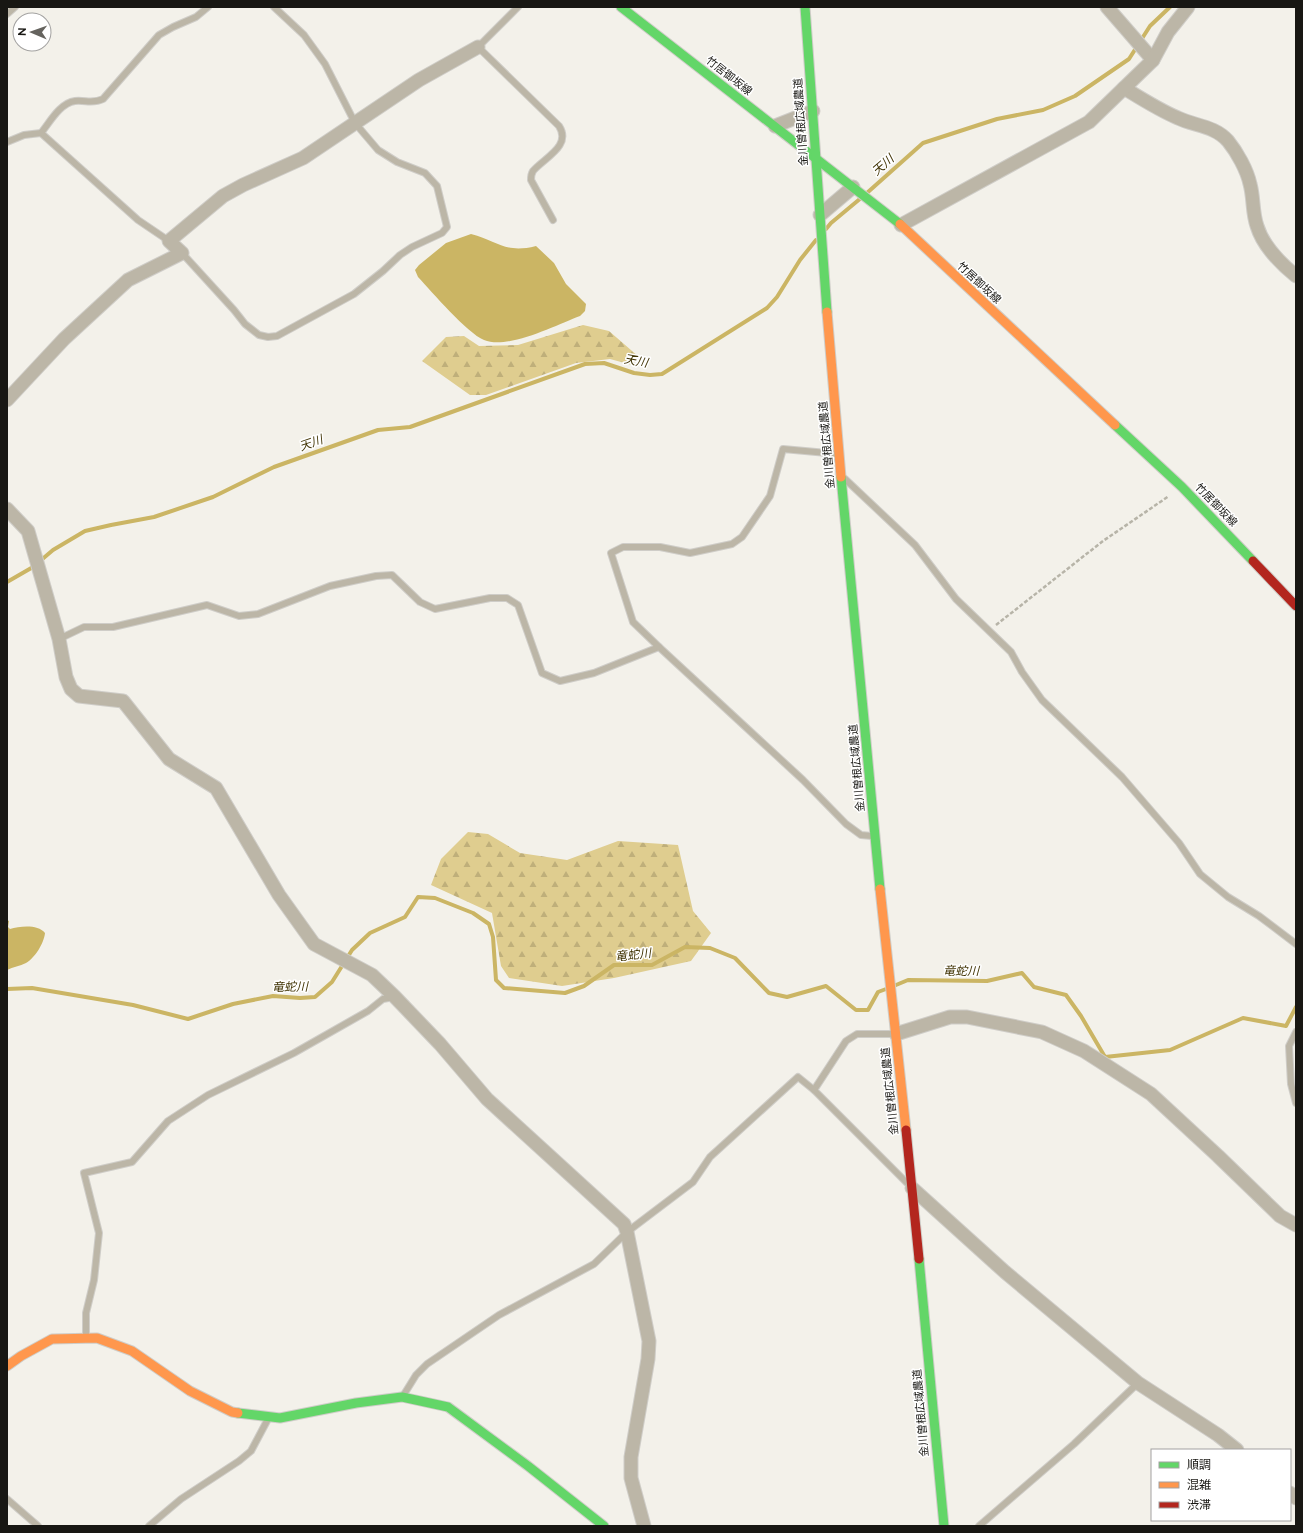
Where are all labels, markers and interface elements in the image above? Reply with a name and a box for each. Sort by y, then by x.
north arrow [12,12,52,52]
text: N [16,27,29,36]
street label: 竹居御坂線 [703,54,755,98]
street label: 金川曽根広域農道 [791,78,811,166]
water label: 天川 [869,151,898,178]
street label: 竹居御坂線 [954,259,1004,307]
water label: 天川 [623,352,651,370]
street label: 金川曽根広域農道 [817,401,837,489]
water label: 天川 [297,432,327,454]
street label: 竹居御坂線 [1192,481,1240,529]
street label: 金川曽根広域農道 [847,724,867,812]
water label: 竜蛇川 [614,946,654,964]
water label: 竜蛇川 [943,964,981,978]
water label: 竜蛇川 [272,980,310,994]
street label: 金川曽根広域農道 [879,1047,901,1135]
street label: 金川曽根広域農道 [911,1369,931,1457]
legend [1151,1449,1291,1521]
text: 順調 [1187,1458,1211,1472]
text: 混雑 [1187,1478,1211,1492]
text: 渋滞 [1187,1498,1211,1512]

